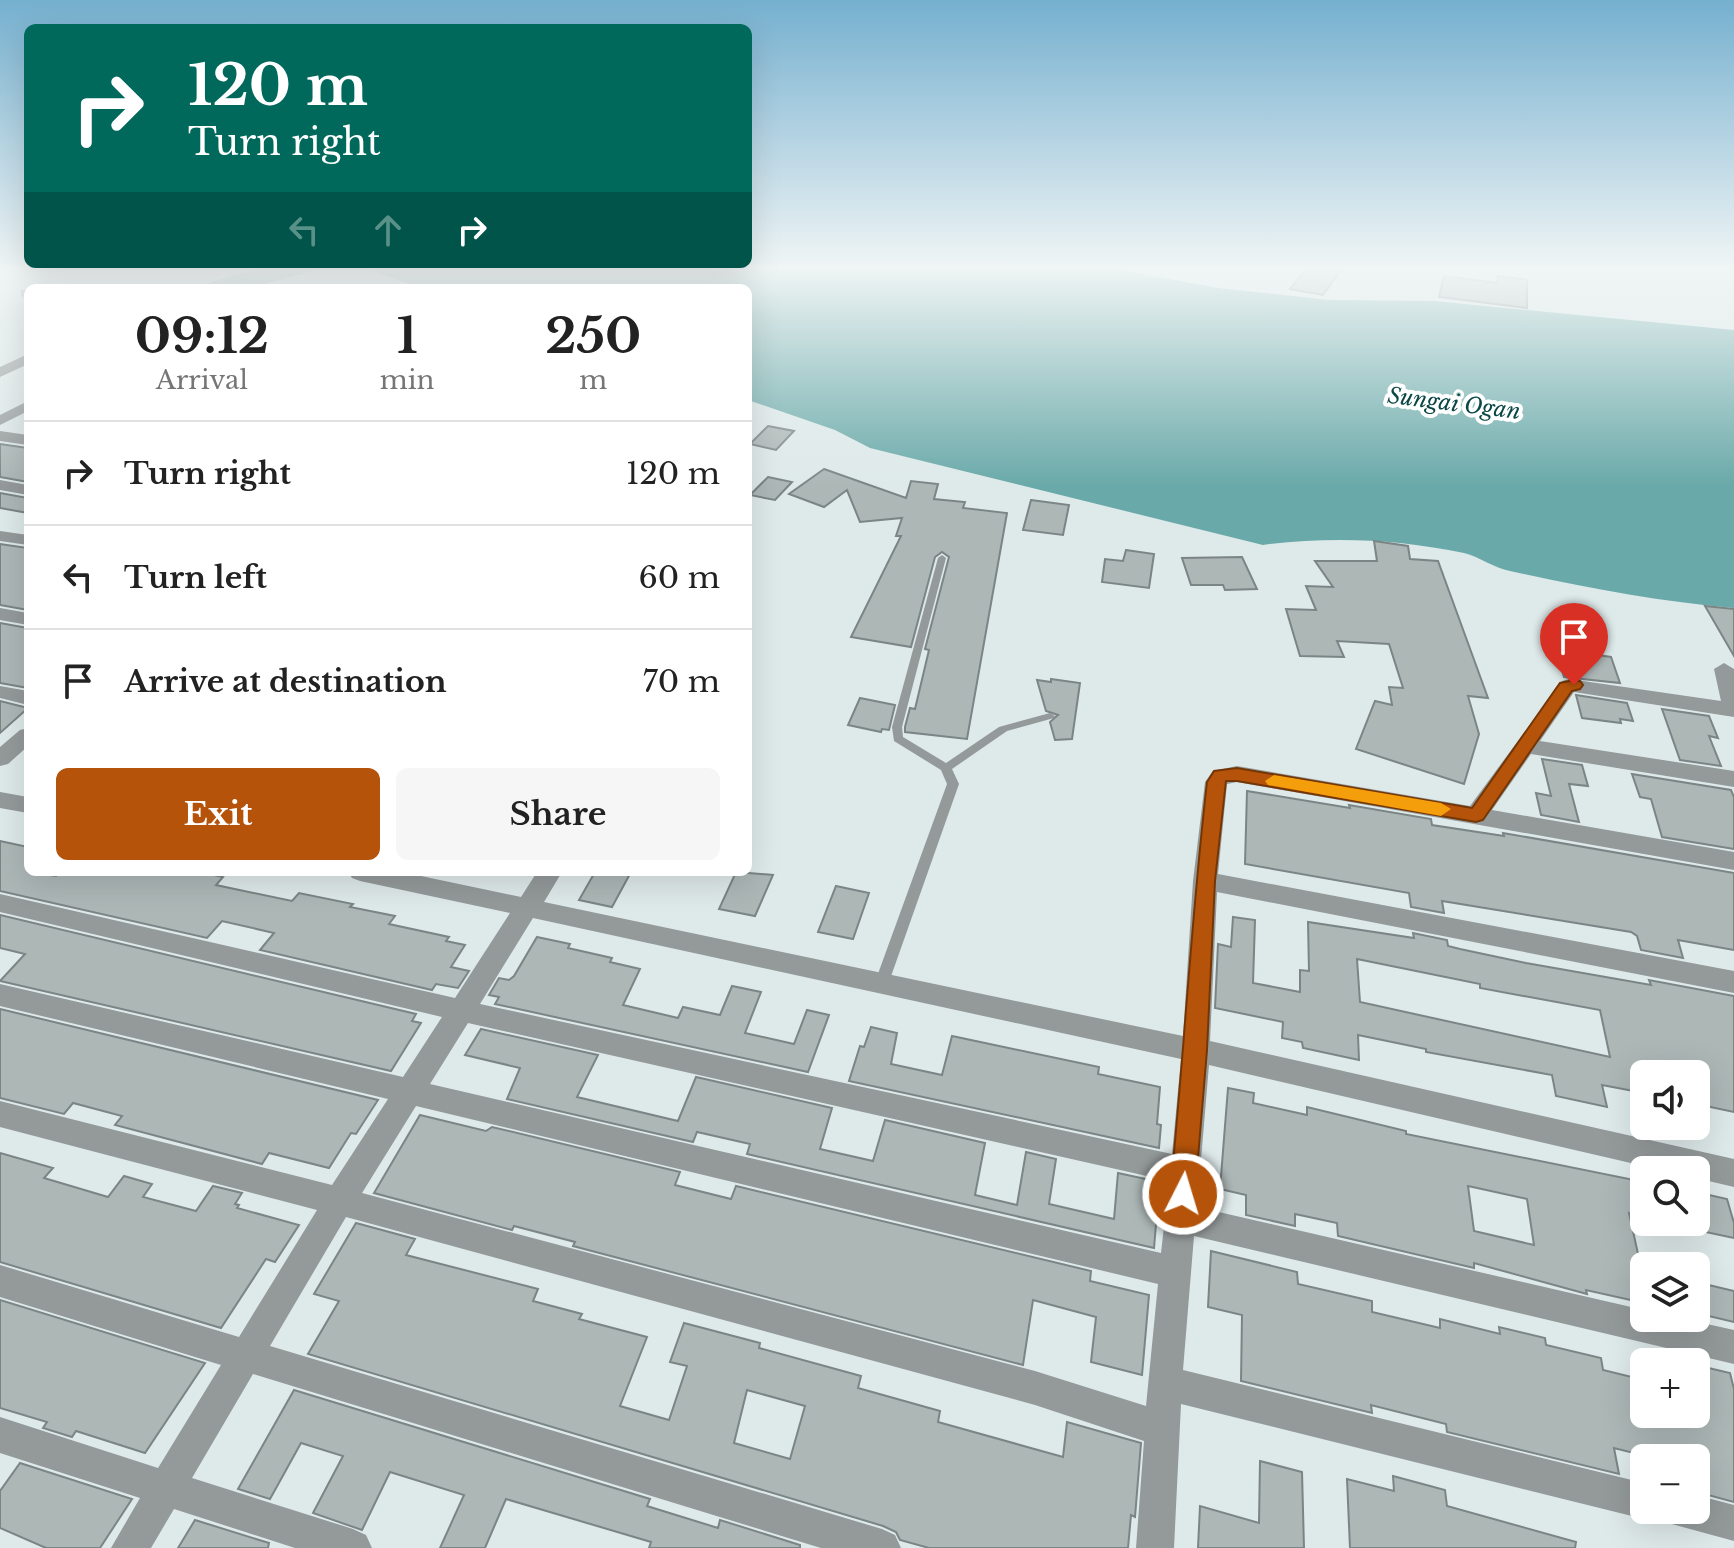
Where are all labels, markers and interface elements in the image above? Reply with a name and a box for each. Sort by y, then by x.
text: 120 m [188,51,368,120]
icon: right [56,56,160,160]
text: Turn right [188,120,381,165]
icon: left [282,208,326,252]
icon: ahead [366,208,410,252]
icon: right [450,208,494,252]
text: 09:12 [135,306,269,366]
text: 1 [397,306,418,366]
text: 250 [545,306,641,366]
text: Arrival [156,364,248,396]
text: min [380,364,435,396]
text: m [579,364,607,396]
water label: Sungai Ogan [1386,382,1522,425]
icon: right [56,451,100,495]
text: Turn right [124,455,291,492]
text: 120 m [626,455,720,492]
icon: left [56,555,100,599]
text: Turn left [124,559,267,596]
text: 60 m [638,559,720,596]
pin [1540,603,1608,685]
icon: arrive [1552,615,1596,659]
icon: arrive [56,659,100,703]
text: Arrive at destination [124,663,447,700]
text: 70 m [643,663,720,700]
button: Exit [56,768,380,860]
button: Share [396,768,720,860]
map controls [1630,1060,1710,1524]
button: sound [1630,1060,1710,1140]
position arrow [1141,1152,1225,1236]
button: search [1630,1156,1710,1236]
button: layers [1630,1252,1710,1332]
button: + [1630,1348,1710,1428]
button: − [1630,1444,1710,1524]

